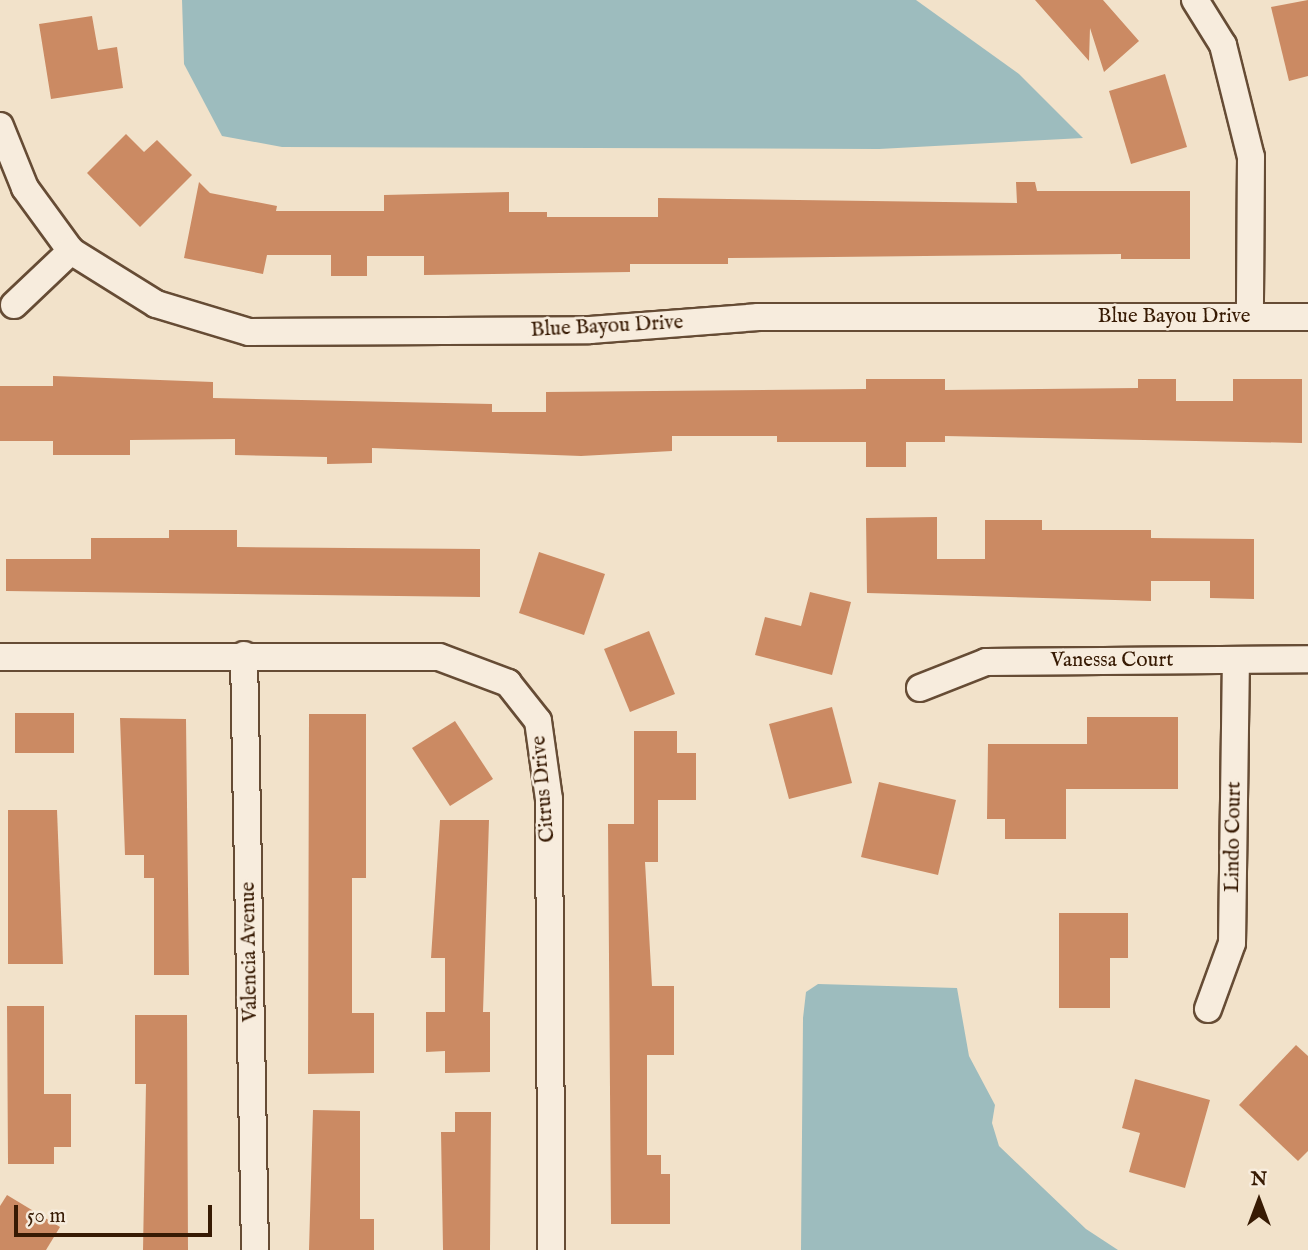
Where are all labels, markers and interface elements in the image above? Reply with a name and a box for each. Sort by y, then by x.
street label: Blue Bayou Drive [1098,304,1250,330]
street label: Blue Bayou Drive [530,310,684,344]
street label: Vanessa Court [1051,648,1173,674]
street label: Citrus Drive [527,735,561,843]
street label: Lindo Court [1220,781,1248,893]
street label: Valencia Avenue [236,882,264,1022]
north arrow [1224,1166,1294,1236]
text: N [1251,1168,1267,1192]
scale bar [18,1190,215,1234]
text: 50 m [27,1203,66,1230]

